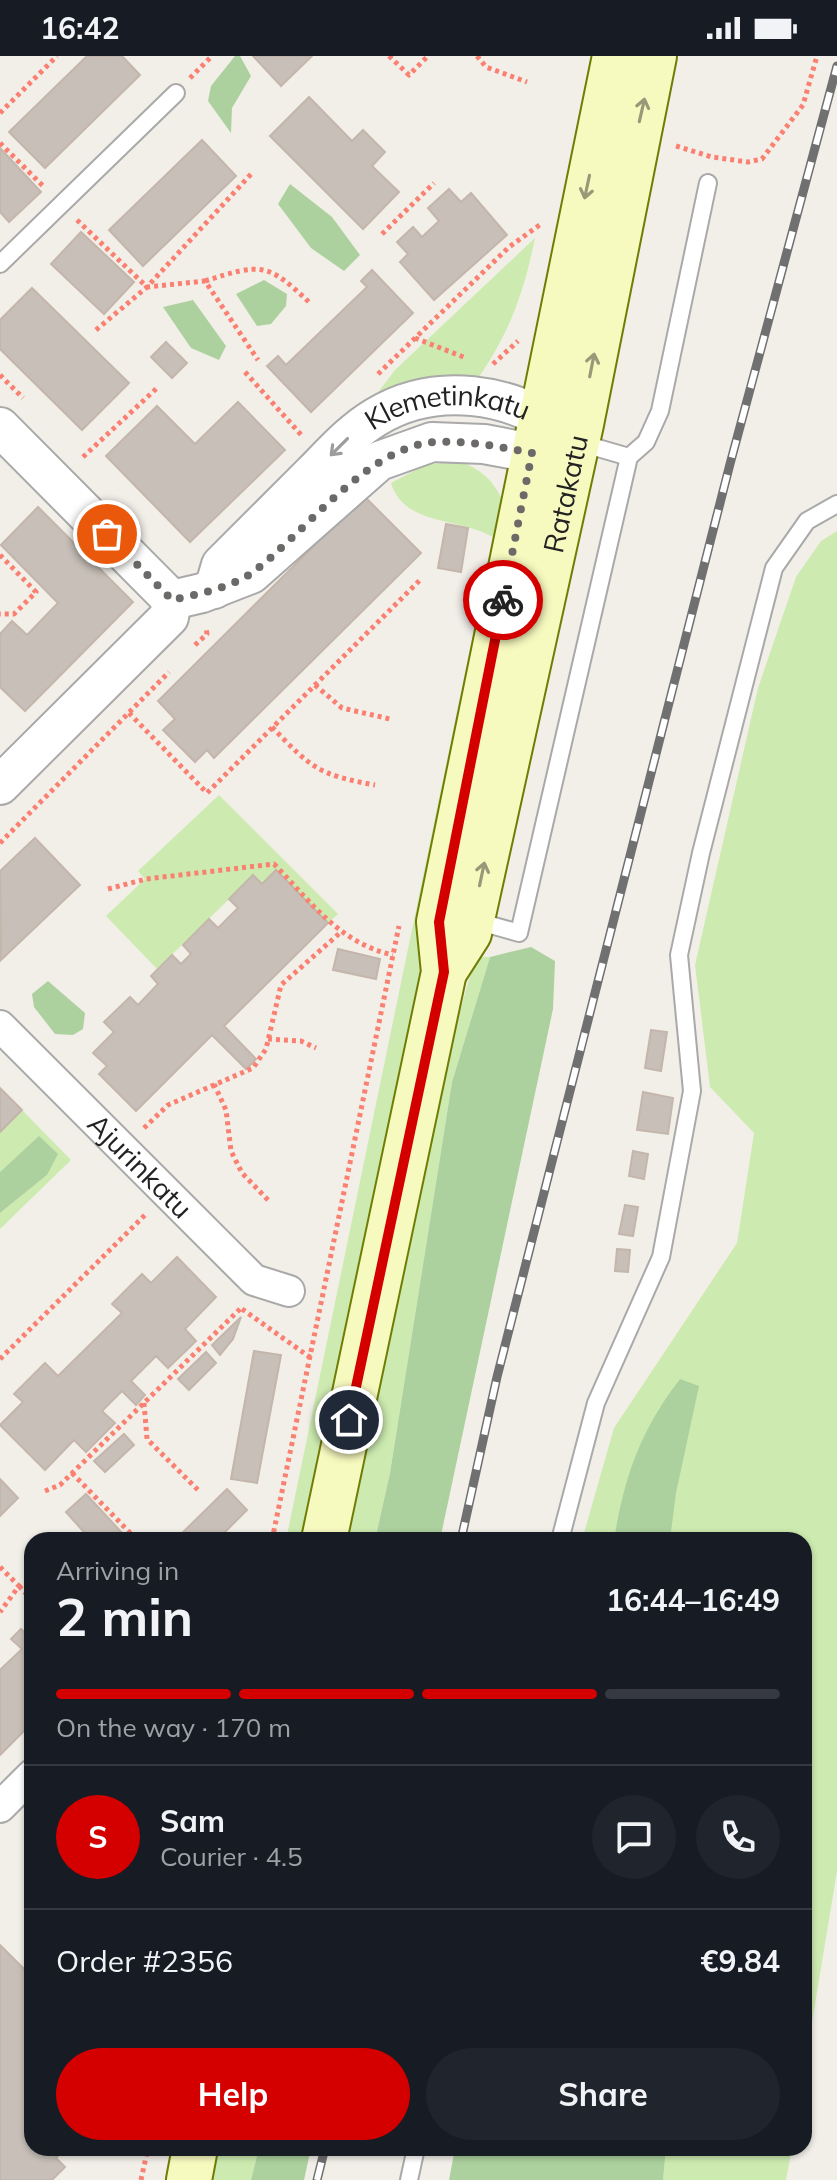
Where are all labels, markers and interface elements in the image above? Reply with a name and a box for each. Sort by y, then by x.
text: 16:42 [40,9,119,47]
one-way arrow [635,98,650,123]
one-way arrow [579,174,594,199]
one-way arrow [585,353,600,378]
street label: Klemetinkatu [358,377,536,437]
street label: Ratakatu [535,431,595,556]
one-way arrow [330,437,349,456]
pin [73,500,141,568]
icon: bag [85,512,129,556]
courier [463,560,543,640]
icon: bike [481,578,525,622]
one-way arrow [475,862,490,888]
street label: Ajurinkatu [81,1106,200,1225]
pin [315,1386,383,1454]
icon: home [327,1398,371,1442]
text: Arriving in [56,1554,179,1587]
text: 16:44–16:49 [606,1581,780,1619]
text: 2 min [56,1584,193,1649]
text: On the way · 170 m [56,1711,291,1744]
button: chat [592,1795,676,1879]
button: phone [696,1795,780,1879]
text: Sam [160,1802,225,1840]
text: S [88,1818,108,1856]
text: Courier · 4.5 [160,1840,303,1873]
text: Order #2356 [56,1942,233,1980]
text: €9.84 [701,1942,780,1980]
button: Help [56,2048,410,2140]
button: Share [426,2048,780,2140]

